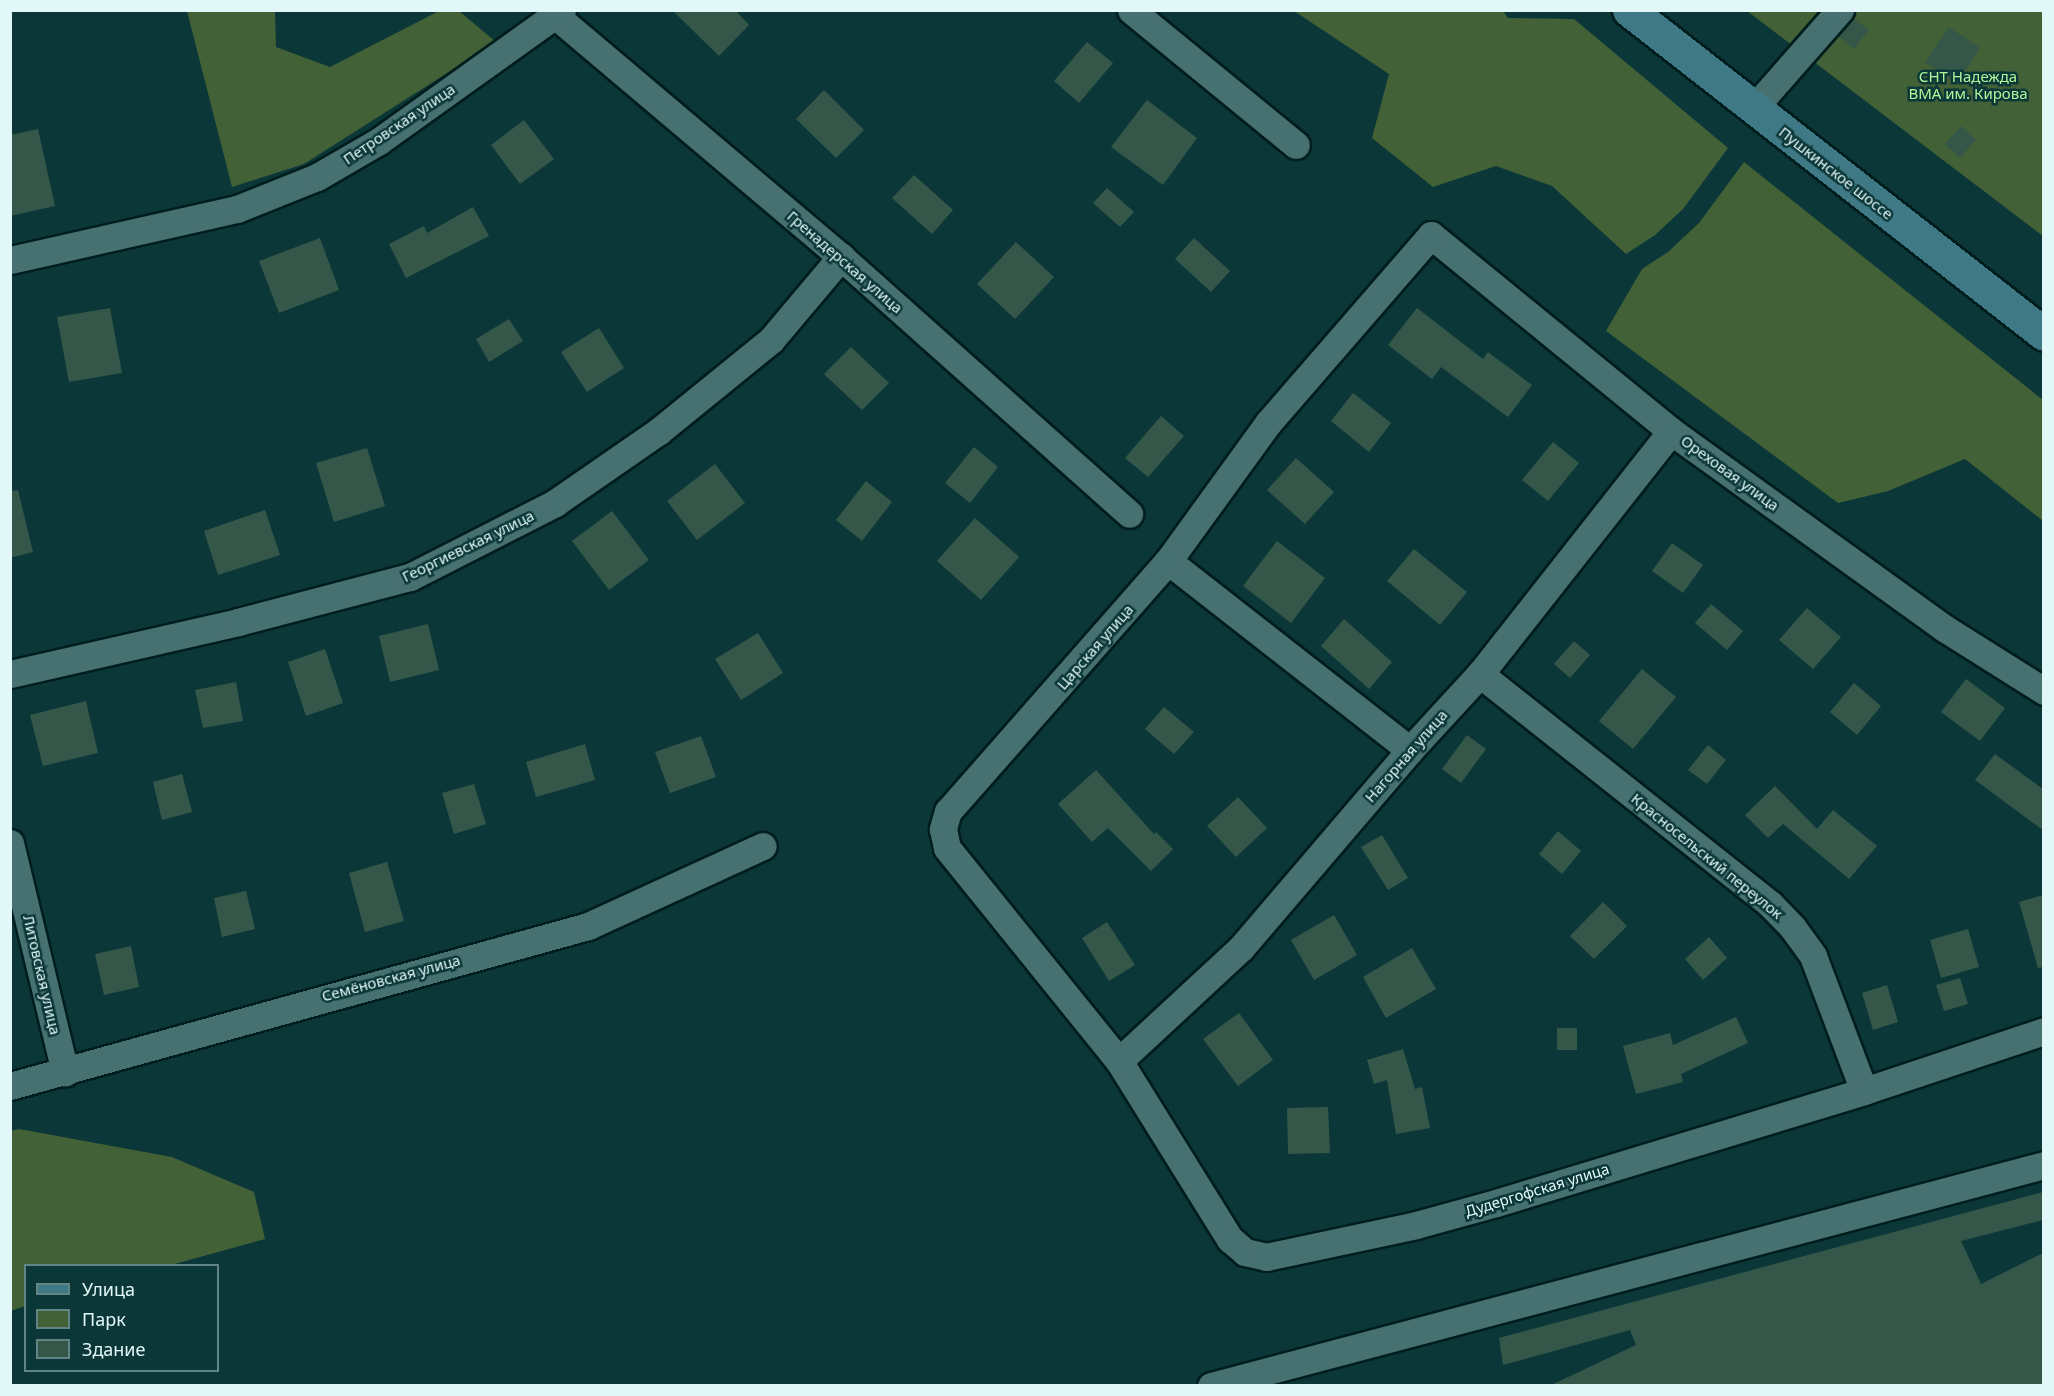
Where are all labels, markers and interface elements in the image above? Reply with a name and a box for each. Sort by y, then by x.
park label: СНТ Надежда ВМА им. Кирова [1908,67,2028,102]
street label: Петровская улица [340,80,458,168]
street label: Пушкинское шоссе [1775,123,1897,223]
street label: Гренадерская улица [784,207,906,317]
street label: Ореховая улица [1678,431,1782,515]
street label: Георгиевская улица [399,506,537,586]
street label: Царская улица [1053,601,1137,693]
street label: Нагорная улица [1361,706,1451,806]
street label: Красносельский переулок [1628,789,1786,923]
street label: Литовская улица [19,913,65,1037]
street label: Семёновская улица [320,951,462,1005]
street label: Дудергофская улица [1463,1160,1611,1220]
legend [24,1264,219,1372]
text: Улица [82,1277,135,1301]
text: Парк [82,1307,126,1331]
text: Здание [82,1337,145,1361]

